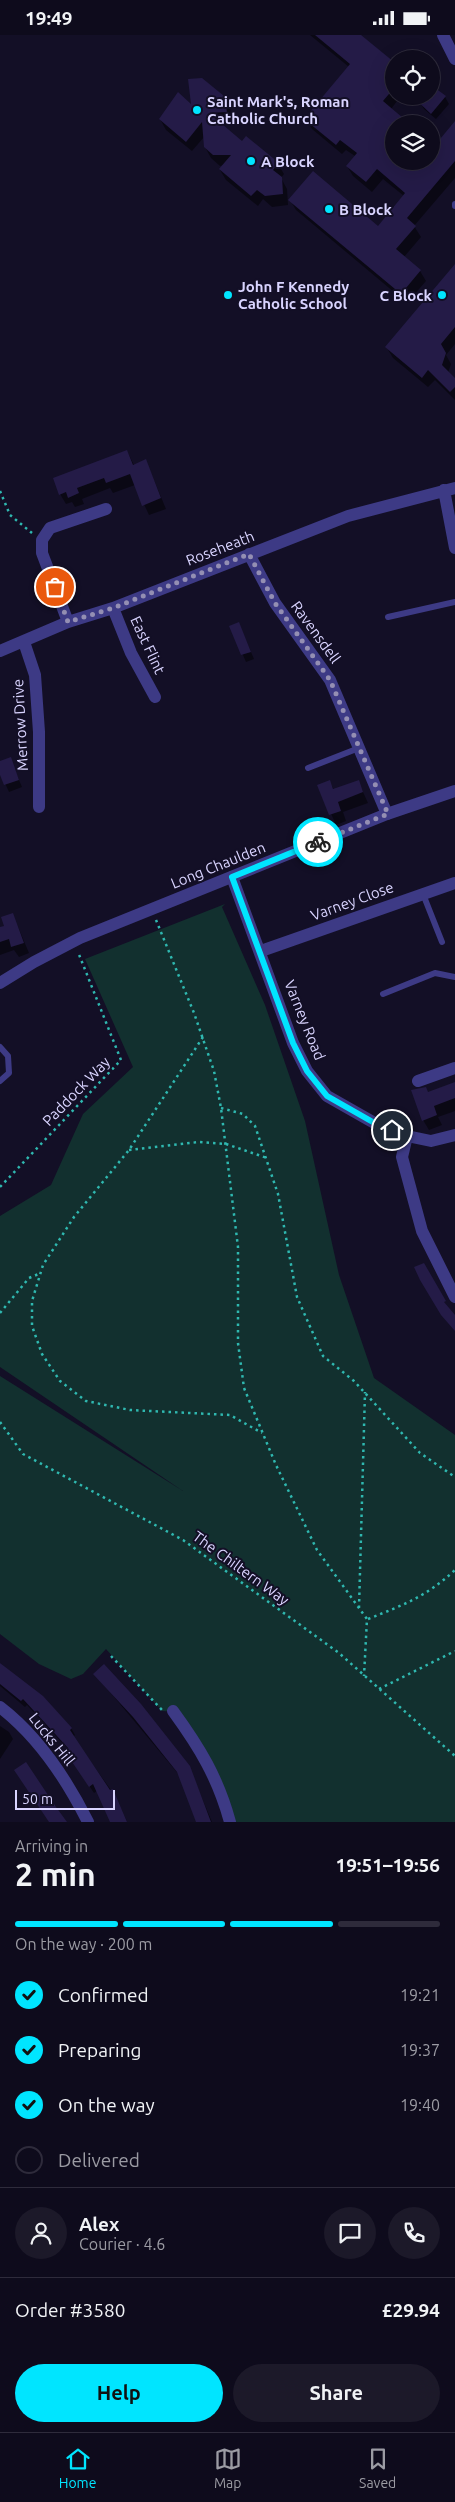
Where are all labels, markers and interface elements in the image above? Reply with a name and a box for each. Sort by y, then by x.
text: 19:49 [25,7,73,29]
map controls [385,50,440,170]
button: locate [385,50,440,105]
place label: Saint Mark's, Roman Catholic Church [207,93,349,127]
marker: Saint Mark's, Roman Catholic Church [191,104,203,116]
button: layers [385,115,440,170]
place label: A Block [261,153,315,170]
marker: A Block [245,155,257,167]
place label: B Block [339,201,392,218]
marker: B Block [323,203,335,215]
place label: John F Kennedy Catholic School [238,278,349,312]
place label: C Block [380,287,433,304]
marker: John F Kennedy Catholic School [222,289,234,301]
marker: C Block [436,289,448,301]
street label: Roseheath [183,527,257,569]
pin [34,566,76,608]
icon: bag [41,573,69,601]
street label: Ravensdell [288,598,344,666]
street label: East Flint [127,613,169,677]
street label: Merrow Drive [9,679,31,771]
courier [293,817,343,867]
icon: bike [304,828,332,856]
street label: Long Chaulden [168,838,268,892]
street label: Varney Close [308,878,396,924]
street label: Varney Road [281,978,329,1062]
street label: Paddock Way [39,1053,113,1129]
pin [371,1109,413,1151]
icon: home [378,1116,406,1144]
street label: The Chiltern Way [190,1528,292,1608]
street label: Lucks Hill [26,1709,78,1769]
scale bar [15,1787,115,1810]
text: 50 m [22,1791,53,1807]
text: Arriving in [15,1837,88,1855]
text: 19:51–19:56 [335,1854,440,1876]
text: 2 min [15,1856,96,1892]
text: On the way · 200 m [15,1935,152,1953]
icon: check [15,1981,43,2009]
text: Confirmed [58,1984,149,2006]
text: 19:21 [400,1986,440,2004]
icon: check [15,2036,43,2064]
text: Preparing [58,2039,142,2061]
text: 19:37 [400,2041,440,2059]
icon: check [15,2091,43,2119]
text: On the way [58,2094,155,2116]
text: 19:40 [400,2096,440,2114]
text: Delivered [58,2149,140,2171]
button: person [15,2207,67,2259]
button: chat [324,2207,376,2259]
button: phone [388,2207,440,2259]
text: Alex [79,2213,119,2235]
text: Courier · 4.6 [79,2235,165,2253]
text: Order #3580 [15,2299,125,2321]
text: £29.94 [382,2299,440,2321]
button: Help [15,2364,223,2422]
button: Share [233,2364,440,2422]
tab: Home [59,2445,96,2491]
tab: Map [214,2445,242,2491]
tab: Saved [359,2445,396,2491]

